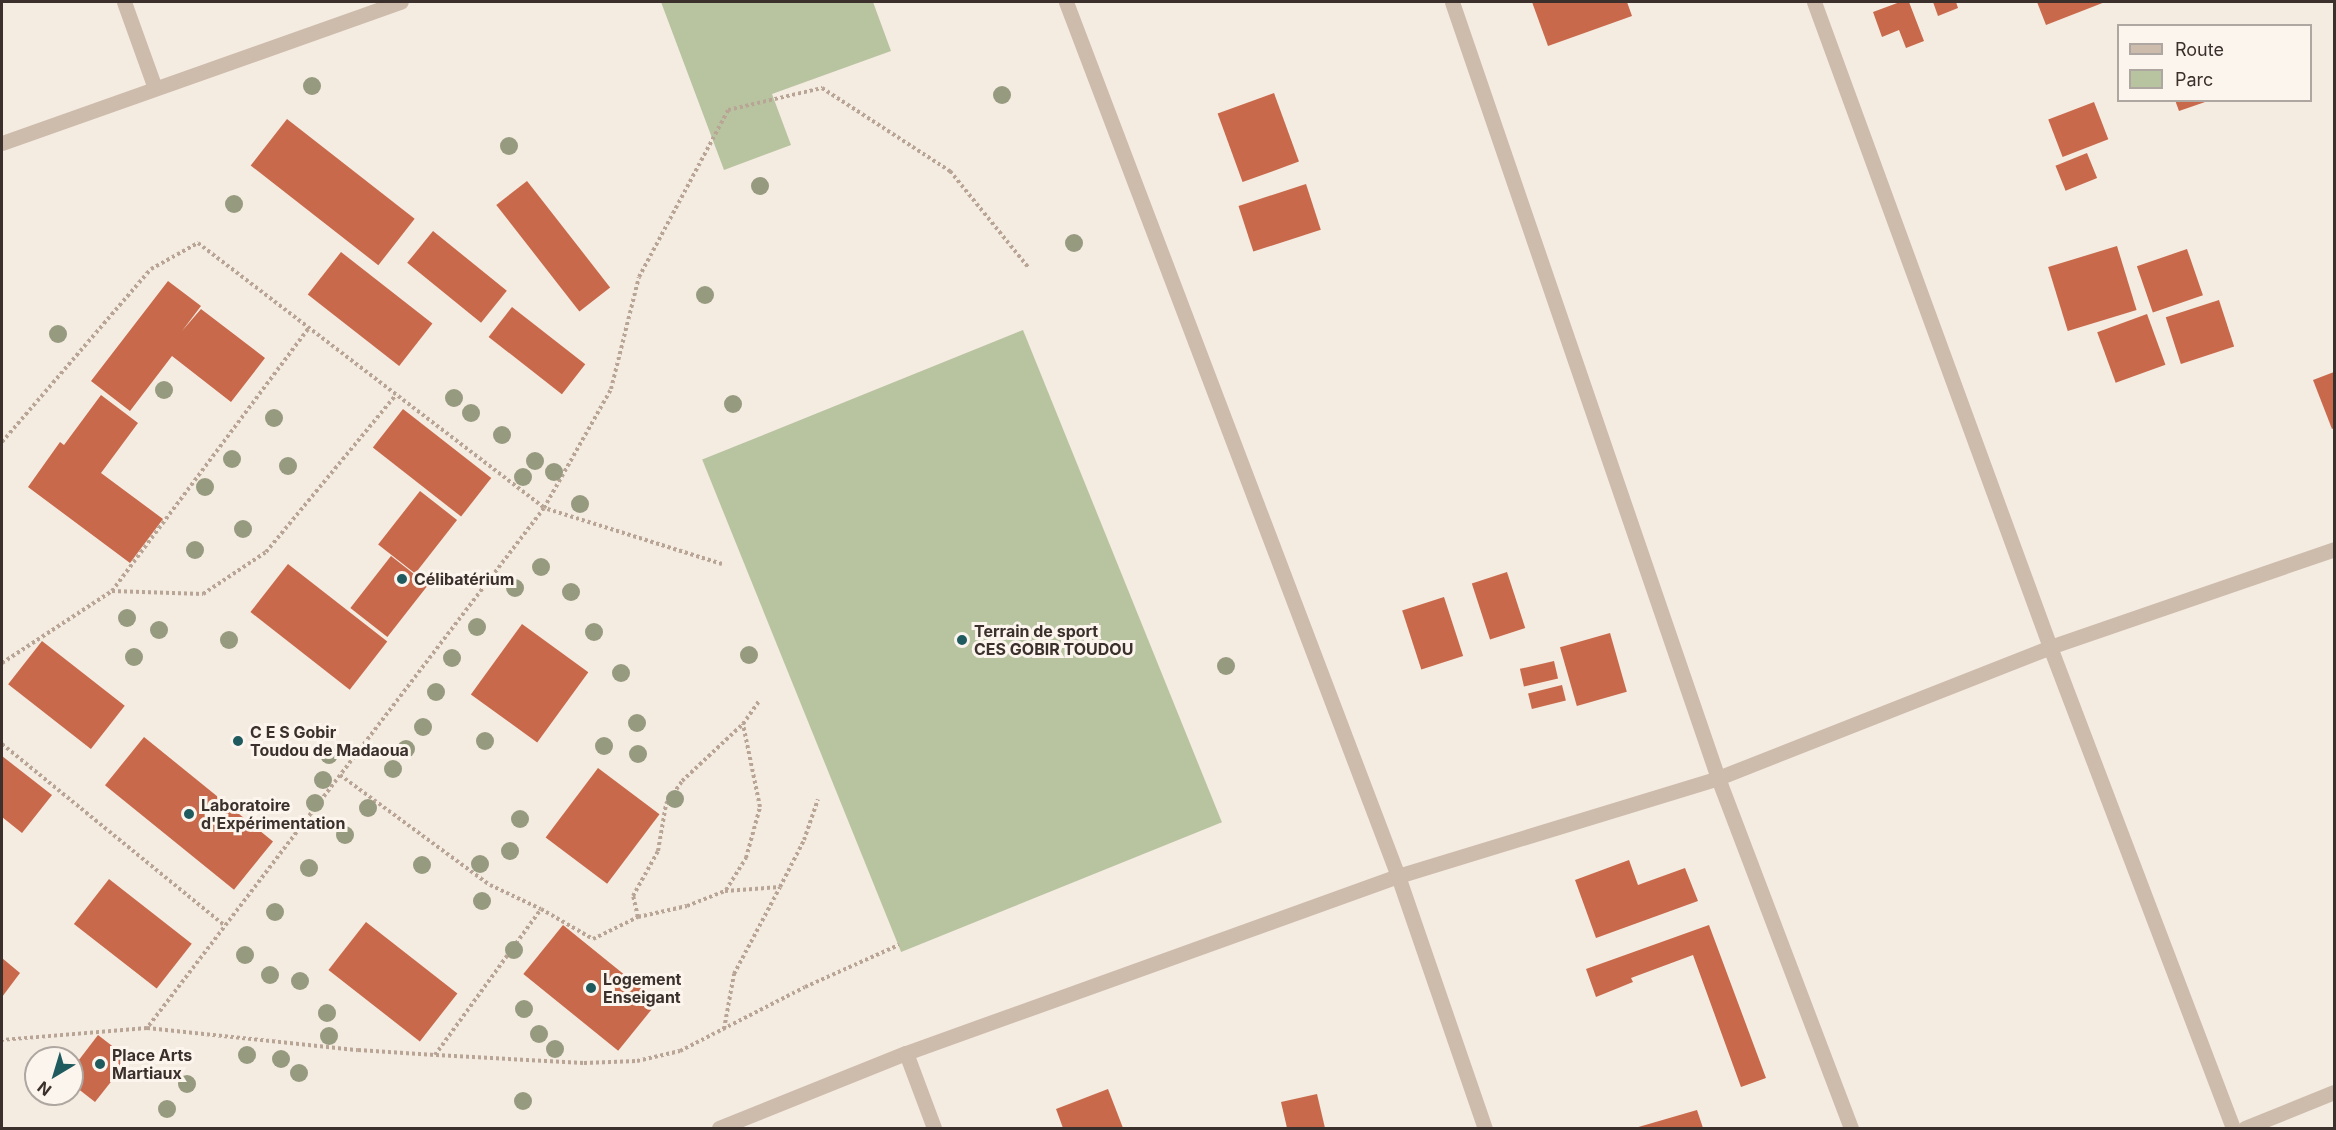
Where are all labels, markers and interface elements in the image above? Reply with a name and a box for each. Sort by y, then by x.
legend [2117,24,2312,102]
text: Route [2175,39,2224,60]
text: Parc [2175,69,2213,90]
place label: Célibatérium [414,569,514,589]
marker: Célibatérium [395,572,409,586]
place label: Terrain de sport CES GOBIR TOUDOU [974,621,1133,659]
marker: Terrain de sport CES GOBIR TOUDOU [955,633,969,647]
place label: C E S Gobir Toudou de Madaoua [250,722,409,760]
marker: C E S Gobir Toudou de Madaoua [231,734,245,748]
place label: Laboratoire d'Expérimentation [201,795,345,833]
marker: Laboratoire d'Expérimentation [182,807,196,821]
place label: Logement Enseigant [603,969,681,1007]
marker: Logement Enseigant [584,981,598,995]
place label: Place Arts Martiaux [112,1045,192,1083]
north arrow [24,1046,84,1106]
marker: Place Arts Martiaux [93,1057,107,1071]
text: N [33,1077,55,1100]

